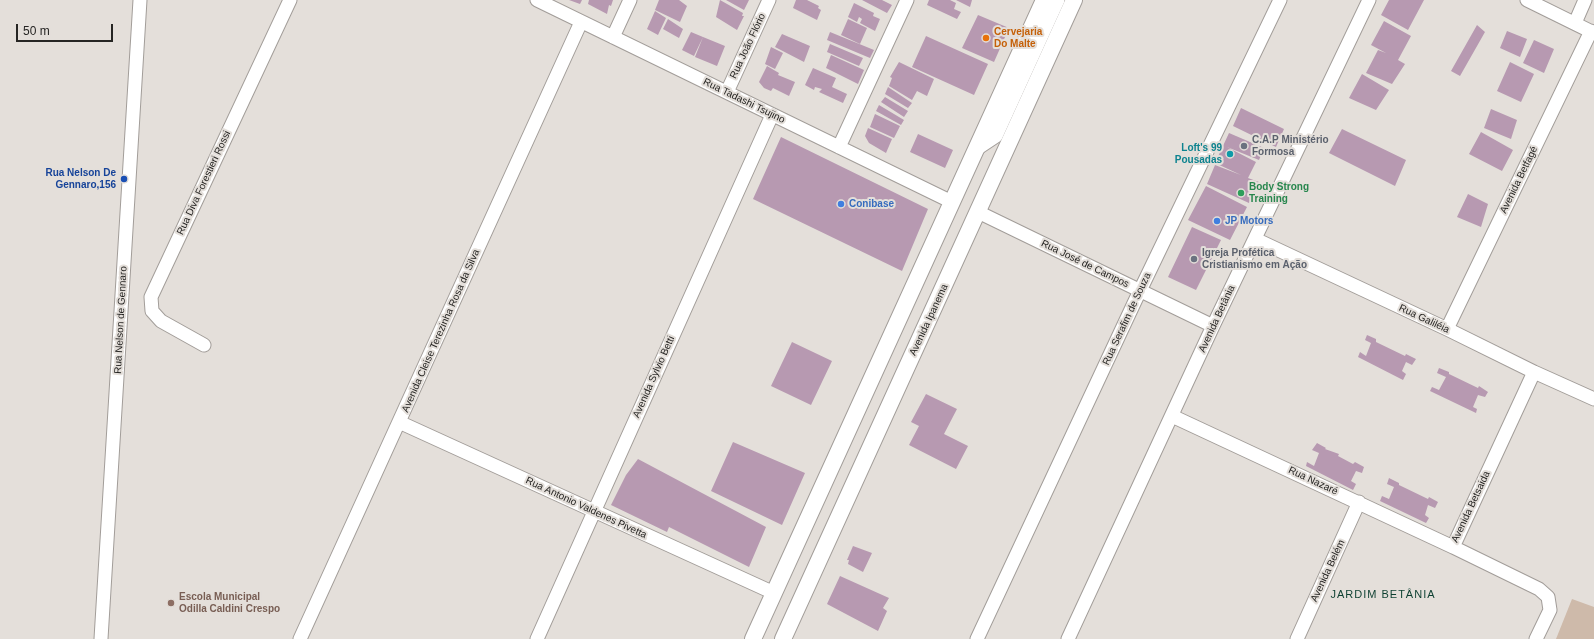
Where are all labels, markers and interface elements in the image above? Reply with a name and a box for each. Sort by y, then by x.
street label: Rua João Flório [728,11,768,81]
scale bar [18,16,115,42]
text: 50 m [23,24,50,38]
place label: Cervejaria Do Malte [994,26,1042,50]
marker: Cervejaria Do Malte [981,33,991,43]
street label: Rua Tadashi Tsujino [701,76,787,126]
street label: Rua Diva Forestieri Rossi [175,129,233,237]
place label: C.A.P Ministério Formosa [1252,134,1329,158]
marker: C.A.P Ministério Formosa [1239,141,1249,151]
place label: Loft's 99 Pousadas [1175,142,1222,166]
street label: Avenida Betfagé [1498,144,1540,216]
marker: Loft's 99 Pousadas [1225,149,1235,159]
place label: Rua Nelson De Gennaro,156 [45,167,116,190]
marker: Rua Nelson De Gennaro,156 [119,174,129,184]
place label: Body Strong Training [1249,181,1309,204]
marker: Body Strong Training [1236,188,1246,198]
place label: Conibase [849,198,894,210]
marker: Conibase [836,199,846,209]
place label: JP Motors [1225,215,1273,227]
marker: JP Motors [1212,216,1222,226]
street label: Rua José de Campos [1039,238,1131,290]
place label: Igreja Profética Cristianismo em Ação [1202,247,1307,270]
street label: Avenida Cleise Terezinha Rosa da Silva [399,248,483,414]
marker: Igreja Profética Cristianismo em Ação [1189,254,1199,264]
street label: Rua Nelson de Gennaro [112,266,130,374]
street label: Rua Serafim de Souza [1100,271,1154,367]
street label: Avenida Ipanema [907,282,951,358]
street label: Avenida Betânia [1196,284,1238,354]
street label: Rua Galiléia [1397,302,1451,336]
street label: Avenida Sylvio Betti [631,334,677,420]
street label: Rua Nazaré [1286,464,1340,498]
street label: Avenida Betsaida [1449,469,1493,545]
street label: Rua Antonio Valdenes Pivetta [524,475,648,541]
street label: Avenida Belém [1308,538,1348,604]
district label: JARDIM BETÂNIA [1330,588,1436,602]
place label: Escola Municipal Odilla Caldini Crespo [179,591,280,614]
marker: Escola Municipal Odilla Caldini Crespo [166,598,176,608]

